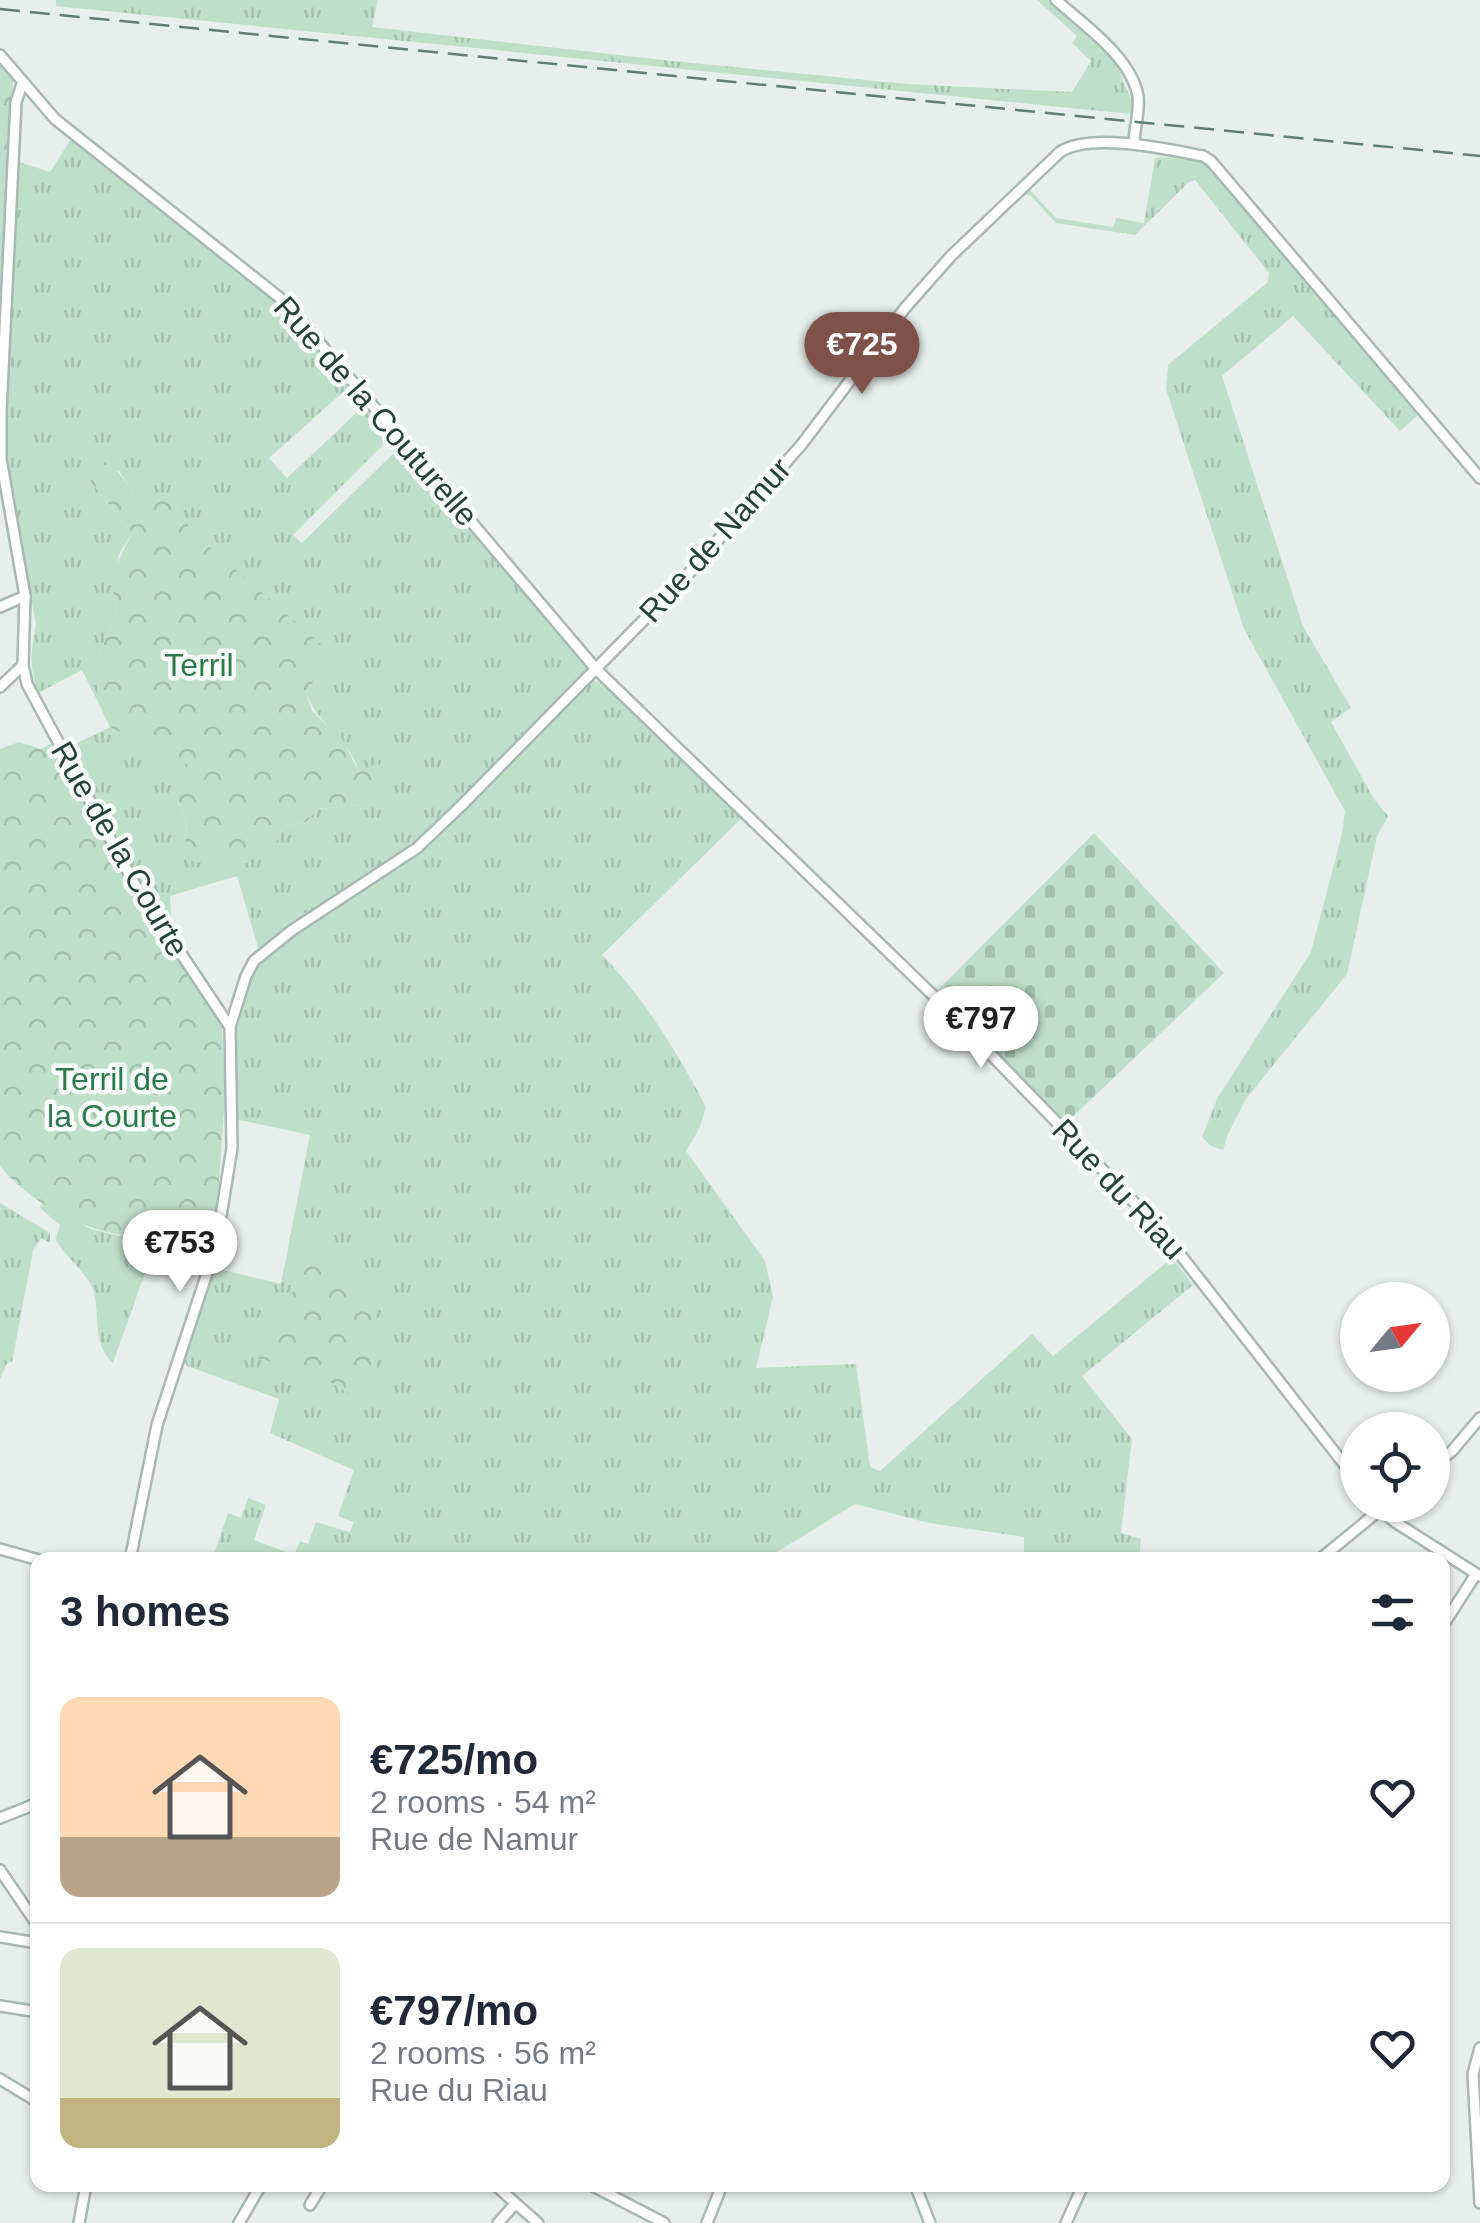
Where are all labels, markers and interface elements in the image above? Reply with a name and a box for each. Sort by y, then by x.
street label: Rue de la Couturelle [267,289,485,533]
pin: €725 [803,312,921,397]
text: €725 [826,326,898,362]
street label: Rue de Namur [632,450,798,629]
park label: Terril [164,647,234,683]
street label: Rue de la Courte [44,735,196,963]
pin: €797 [922,986,1040,1071]
text: €797 [945,1000,1017,1036]
park label: Terril de la Courte [47,1061,177,1134]
street label: Rue du Riau [1045,1112,1193,1266]
pin: €753 [121,1210,239,1295]
text: €753 [144,1224,216,1260]
north arrow [1340,1282,1450,1392]
map controls [1340,1282,1450,1522]
button: locate [1340,1412,1450,1522]
icon: filters [1365,1585,1420,1640]
text: 3 homes [60,1588,230,1635]
text: €725/mo [370,1736,538,1783]
icon: home [140,1737,260,1857]
icon: heart [1365,1770,1420,1825]
text: 2 rooms · 54 m² [370,1784,596,1820]
text: Rue de Namur [370,1821,578,1857]
text: €797/mo [370,1987,538,2034]
icon: home [140,1988,260,2108]
icon: heart [1365,2021,1420,2076]
text: 2 rooms · 56 m² [370,2035,596,2071]
text: Rue du Riau [370,2072,548,2108]

